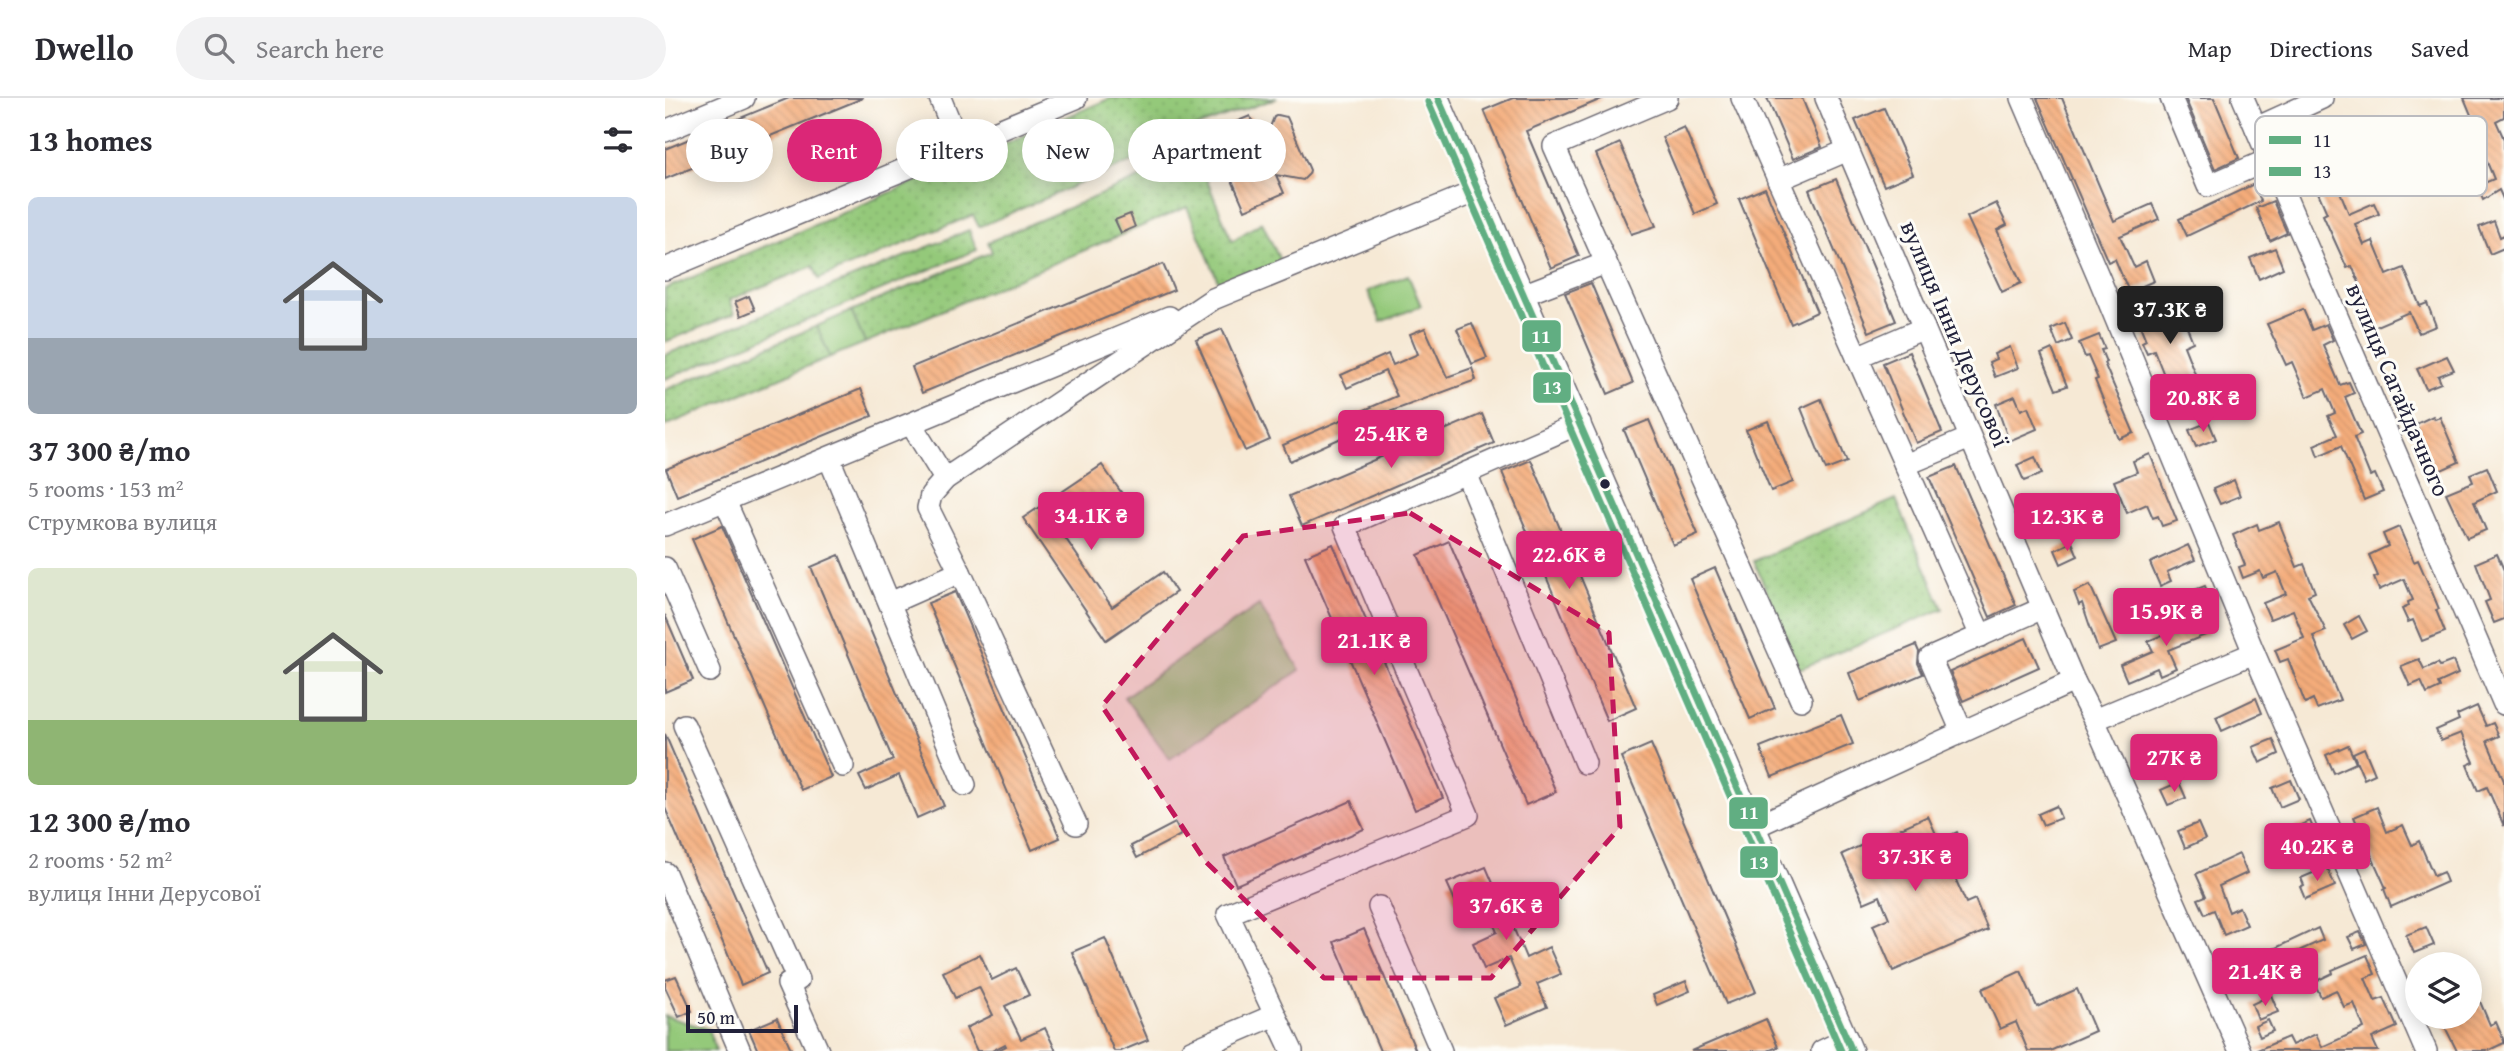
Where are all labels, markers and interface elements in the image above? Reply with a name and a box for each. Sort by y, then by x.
search box [176,17,666,80]
text: Dwello [35,24,134,72]
icon: search [200,29,238,67]
text: Search here [256,29,384,68]
text: Map [2188,31,2232,66]
text: Directions [2270,31,2373,66]
text: Saved [2411,31,2469,66]
legend [2255,116,2487,196]
text: 13 homes [28,118,153,162]
chip: Buy [686,119,773,182]
chip: Rent [787,119,882,182]
chip: Filters [896,119,1008,182]
chip: New [1022,119,1114,182]
chip: Apartment [1128,119,1286,182]
icon: filters [599,121,637,159]
text: 11 [2313,126,2331,154]
text: 13 [2313,157,2331,185]
street label: вулиця Інни Дерусової [1892,215,2019,453]
icon: home [270,243,396,369]
street label: вулиця Сагайдачного [2338,278,2459,502]
pin: 37.3K ₴ [2105,286,2235,346]
text: 37.3K ₴ [2133,292,2207,325]
line badge: 11 [1521,319,1562,353]
text: 11 [1531,322,1551,350]
line badge: 13 [1532,371,1572,404]
text: 13 [1542,373,1562,401]
pin: 20.8K ₴ [2138,374,2268,434]
text: 20.8K ₴ [2166,380,2240,413]
pin: 25.4K ₴ [1326,410,1456,470]
text: 25.4K ₴ [1354,416,1428,449]
text: 37 300 ₴/mo [28,428,191,472]
text: 5 rooms · 153 m² [28,472,183,505]
unlabelled marker [1598,477,1612,491]
pin: 34.1K ₴ [1026,492,1156,552]
pin: 12.3K ₴ [2002,494,2132,553]
text: 34.1K ₴ [1054,498,1128,531]
text: 12.3K ₴ [2030,499,2104,532]
text: Струмкова вулиця [28,505,217,538]
pin: 22.6K ₴ [1504,532,1634,591]
text: 22.6K ₴ [1532,537,1606,570]
pin: 15.9K ₴ [2101,588,2231,648]
text: 15.9K ₴ [2129,594,2203,627]
icon: home [270,614,396,740]
pin: 21.1K ₴ [1309,618,1439,677]
text: 21.1K ₴ [1337,623,1411,656]
pin: 27K ₴ [2125,734,2223,794]
text: 27K ₴ [2146,740,2202,773]
line badge: 11 [1728,796,1769,830]
text: 11 [1739,798,1759,826]
text: 12 300 ₴/mo [28,799,191,843]
pin: 40.2K ₴ [2252,824,2382,883]
text: 40.2K ₴ [2280,829,2354,862]
pin: 37.3K ₴ [1850,834,1980,893]
text: 37.3K ₴ [1878,839,1952,872]
text: 2 rooms · 52 m² [28,843,172,876]
line badge: 13 [1739,845,1779,879]
text: 13 [1749,848,1769,876]
text: вулиця Інни Дерусової [28,876,261,909]
pin: 37.6K ₴ [1441,882,1571,942]
text: 37.6K ₴ [1469,888,1543,921]
pin: 21.4K ₴ [2200,948,2330,1008]
map controls [2405,952,2482,1029]
button: layers [2405,952,2482,1029]
text: 21.4K ₴ [2228,954,2302,987]
scale bar [686,1002,798,1034]
text: 50 m [697,1003,735,1031]

